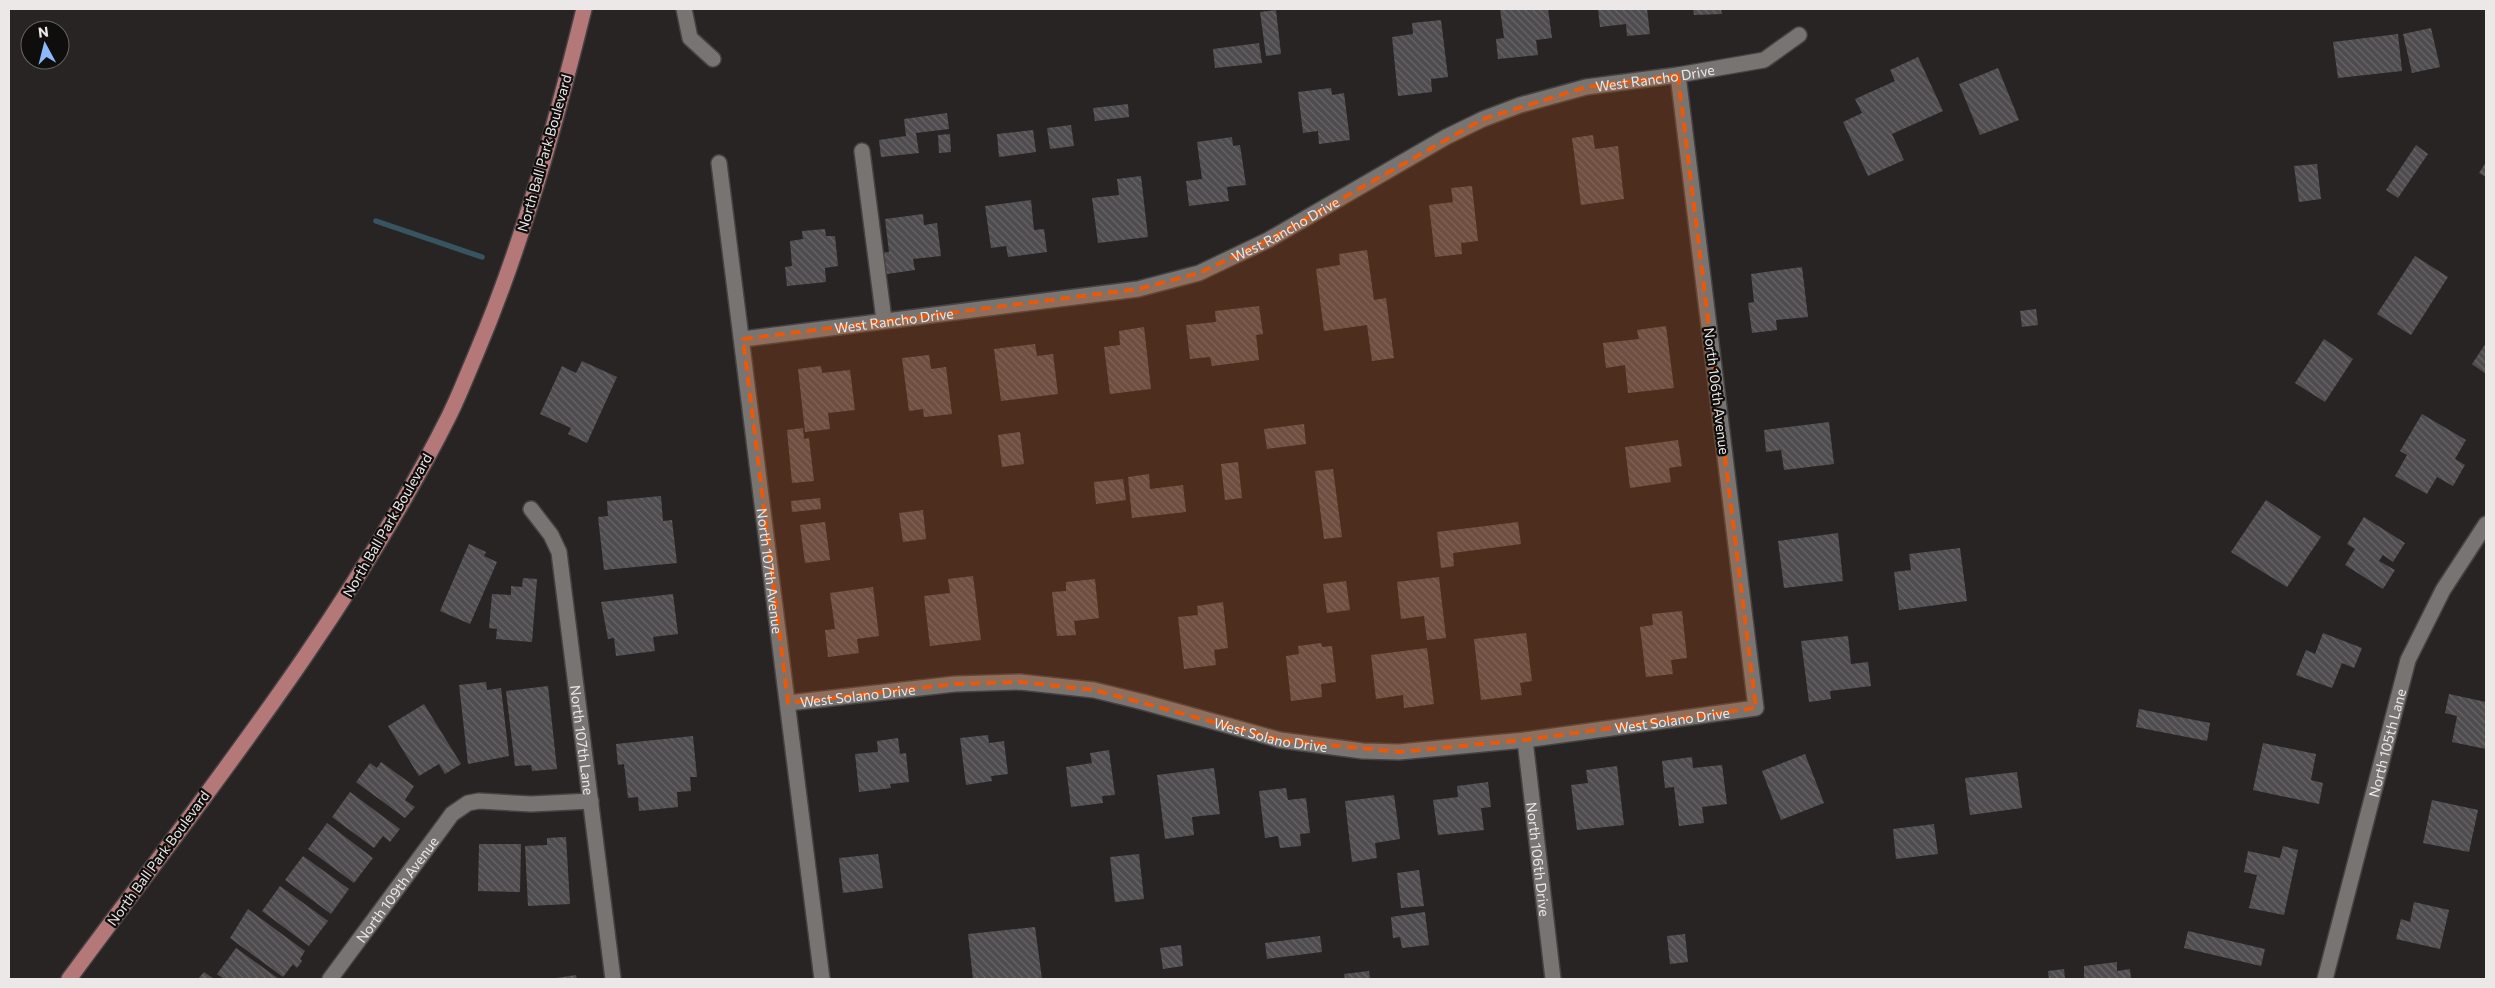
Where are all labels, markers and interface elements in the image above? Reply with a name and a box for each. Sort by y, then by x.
north arrow [20,20,70,70]
text: N [37,23,50,41]
street label: West Rancho Drive [1594,60,1716,94]
street label: North Ball Park Boulevard [513,72,575,234]
street label: West Rancho Drive [1228,192,1342,265]
street label: West Rancho Drive [833,304,954,336]
street label: North 106th Avenue [1701,327,1733,455]
street label: North Ball Park Boulevard [339,450,435,600]
street label: North 107th Avenue [754,507,787,635]
street label: West Solano Drive [799,680,916,710]
street label: North 107th Lane [567,684,598,796]
street label: North 105th Lane [2364,687,2409,799]
street label: West Solano Drive [1614,703,1731,736]
street label: West Solano Drive [1212,714,1328,755]
street label: North Ball Park Boulevard [103,787,213,929]
street label: North 106th Drive [1524,801,1554,917]
street label: North 109th Avenue [352,833,441,945]

